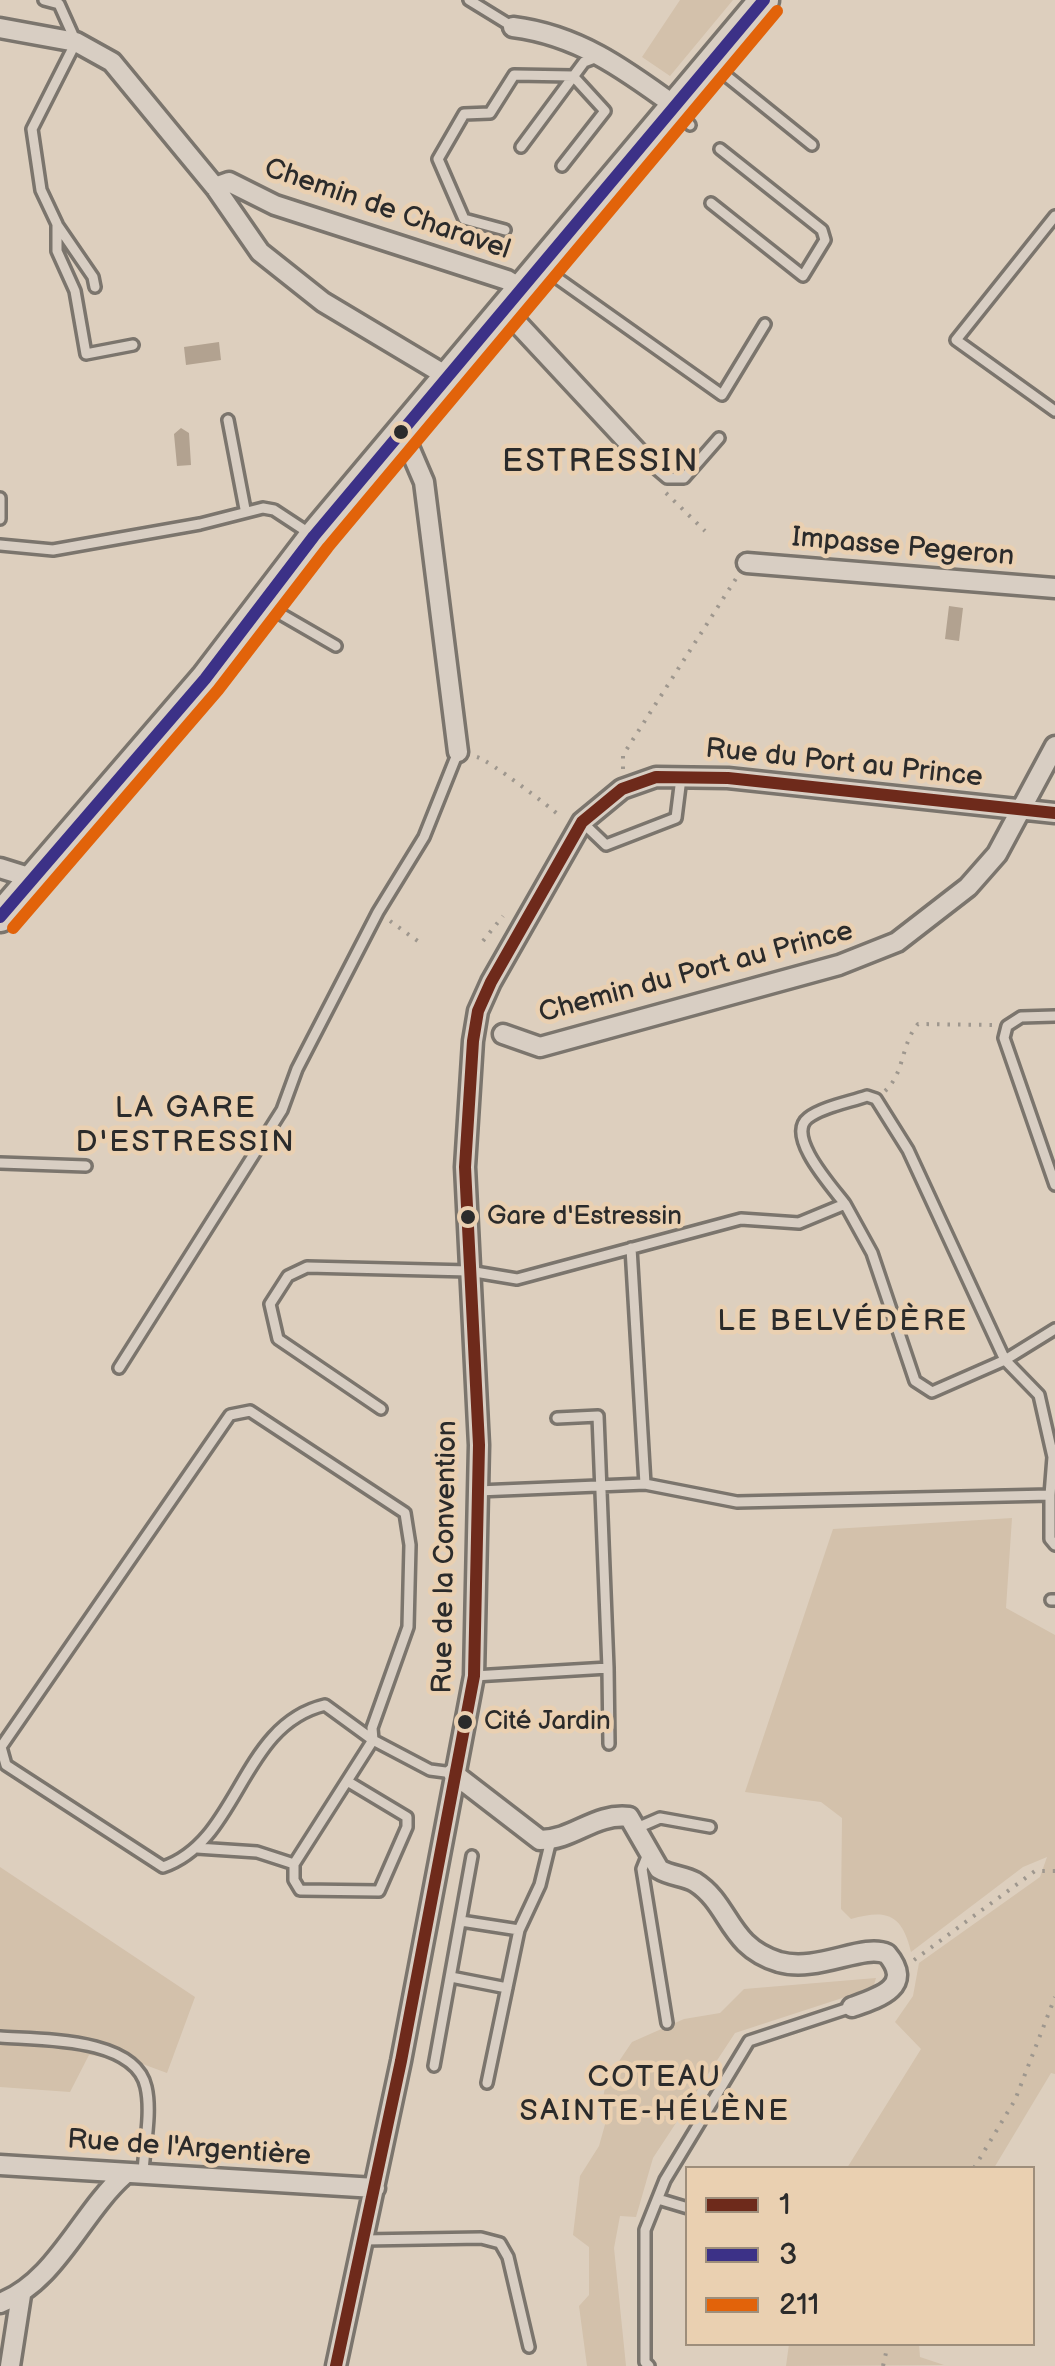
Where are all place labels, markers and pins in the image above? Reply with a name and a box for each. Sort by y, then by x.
unlabelled marker [391,422,411,442]
place label: Gare d'Estressin [487,1201,682,1233]
marker: Gare d'Estressin [458,1207,478,1227]
place label: Cité Jardin [484,1706,611,1738]
marker: Cité Jardin [455,1712,475,1732]

